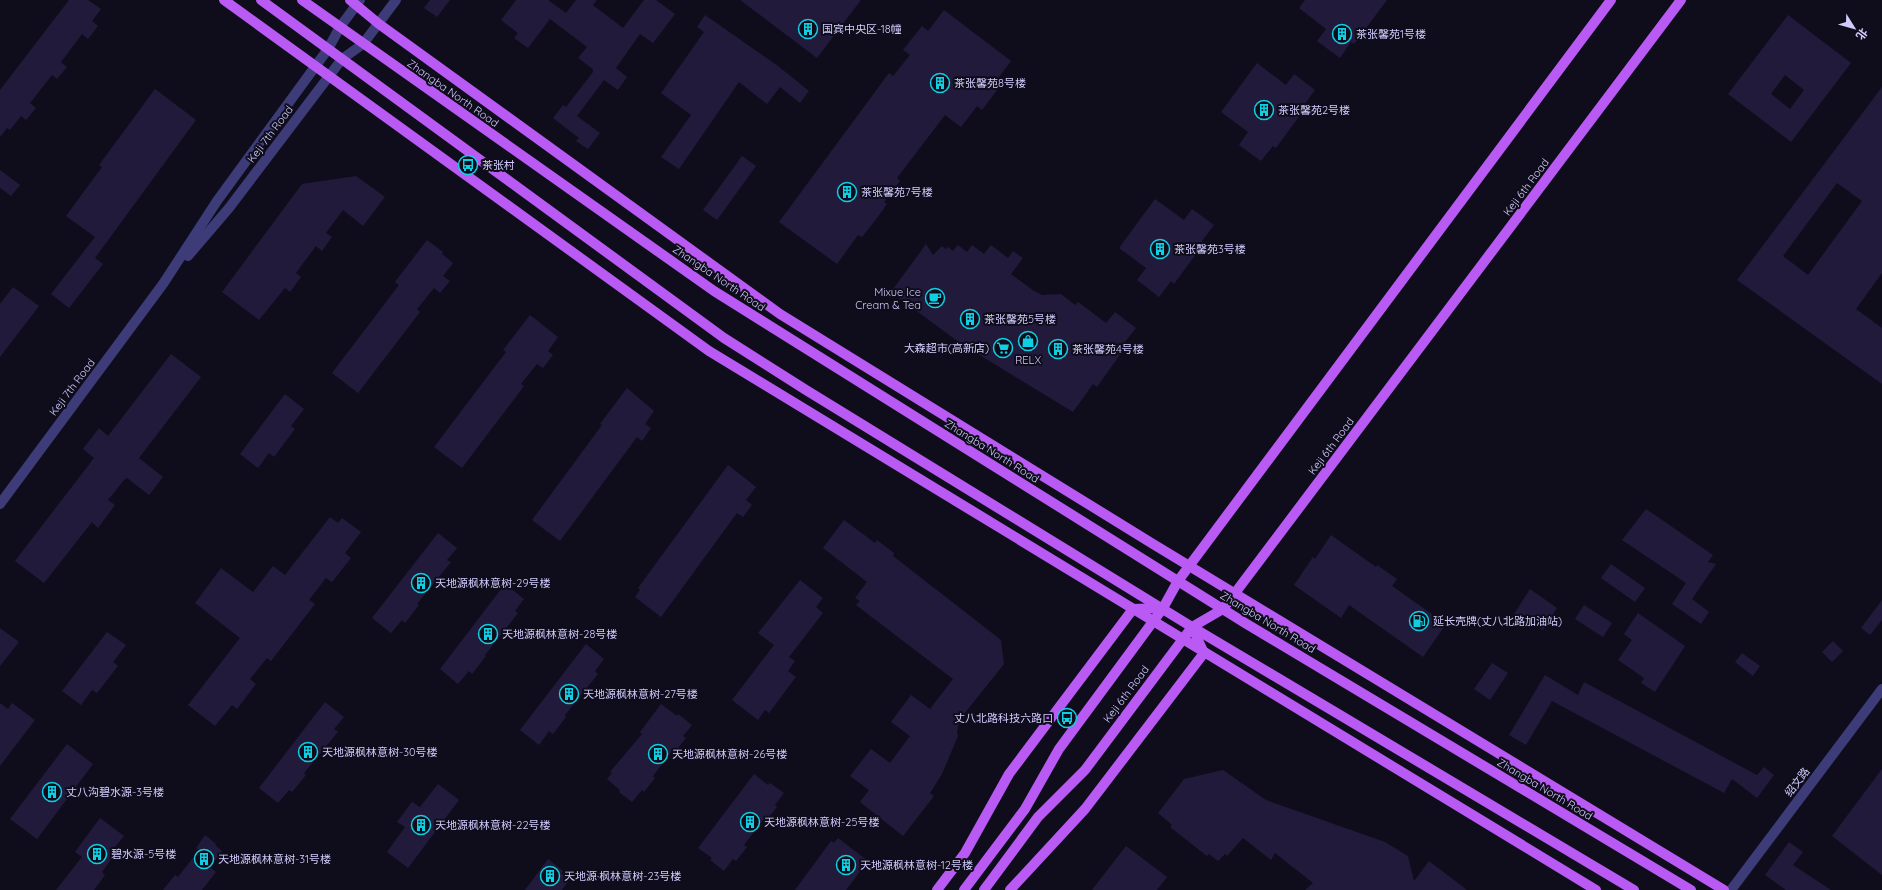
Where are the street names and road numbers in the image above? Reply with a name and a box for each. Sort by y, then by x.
street label: Zhangba North Road [404,56,502,130]
street label: Keji 7th Road [244,103,296,165]
street label: Keji 6th Road [1500,156,1552,218]
street label: Zhangba North Road [670,242,768,314]
street label: Keji 7th Road [46,356,98,418]
street label: Keji 6th Road [1305,415,1357,477]
street label: Zhangba North Road [942,416,1042,486]
street label: Zhangba North Road [1218,588,1318,656]
street label: Keji 6th Road [1100,663,1152,725]
street label: Zhangba North Road [1495,755,1595,823]
street label: 绍文路 [1781,765,1813,799]

